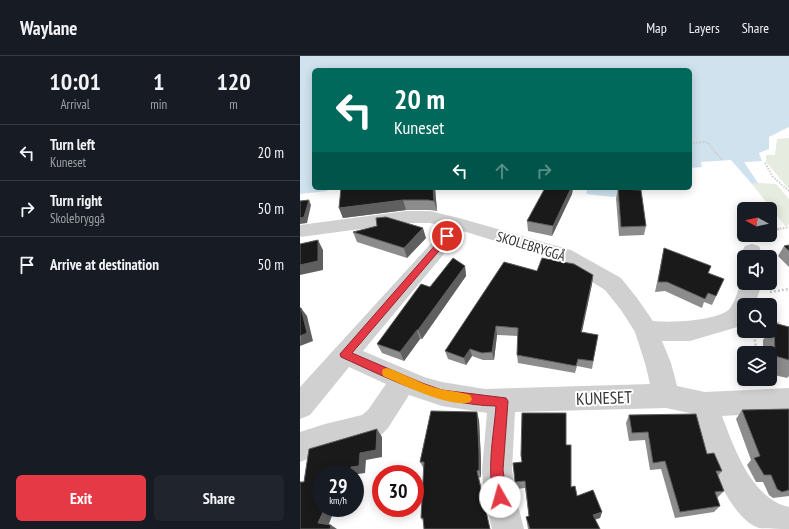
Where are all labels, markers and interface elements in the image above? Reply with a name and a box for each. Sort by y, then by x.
text: Waylane [20,16,77,40]
text: Map [646,19,667,37]
text: Layers [689,19,720,37]
text: Share [742,19,769,37]
text: 10:01 [49,66,101,97]
text: 1 [153,66,164,97]
text: 120 [216,66,251,97]
text: 20 m [394,80,445,117]
icon: left [328,84,380,136]
text: Arrival [60,96,90,113]
text: min [150,96,167,113]
text: m [229,96,238,113]
text: Kuneset [394,116,444,139]
text: Turn left [50,135,95,154]
icon: left [16,142,38,164]
text: 20 m [258,143,284,162]
text: Kuneset [50,154,86,171]
icon: left [449,160,471,182]
icon: ahead [491,160,513,182]
icon: right [533,160,555,182]
text: Turn right [50,191,102,210]
icon: right [16,198,38,220]
text: 50 m [258,199,284,218]
north arrow [737,202,777,242]
map controls [737,202,777,386]
text: Skolebryggå [50,210,105,227]
pin [430,219,464,253]
icon: arrive [436,225,458,247]
street label: SKOLEBRYGGÅ [494,227,568,265]
button: sound [737,250,777,290]
icon: arrive [16,254,38,276]
text: Arrive at destination [50,255,159,274]
text: 50 m [258,255,284,274]
button: search [737,298,777,338]
button: layers [737,346,777,386]
street label: KUNESET [576,386,633,410]
speed limit sign: 30 [372,465,424,517]
text: 29 [328,473,348,499]
button: Exit [16,475,146,521]
button: Share [154,475,284,521]
position arrow [479,476,521,518]
text: km/h [329,494,347,507]

